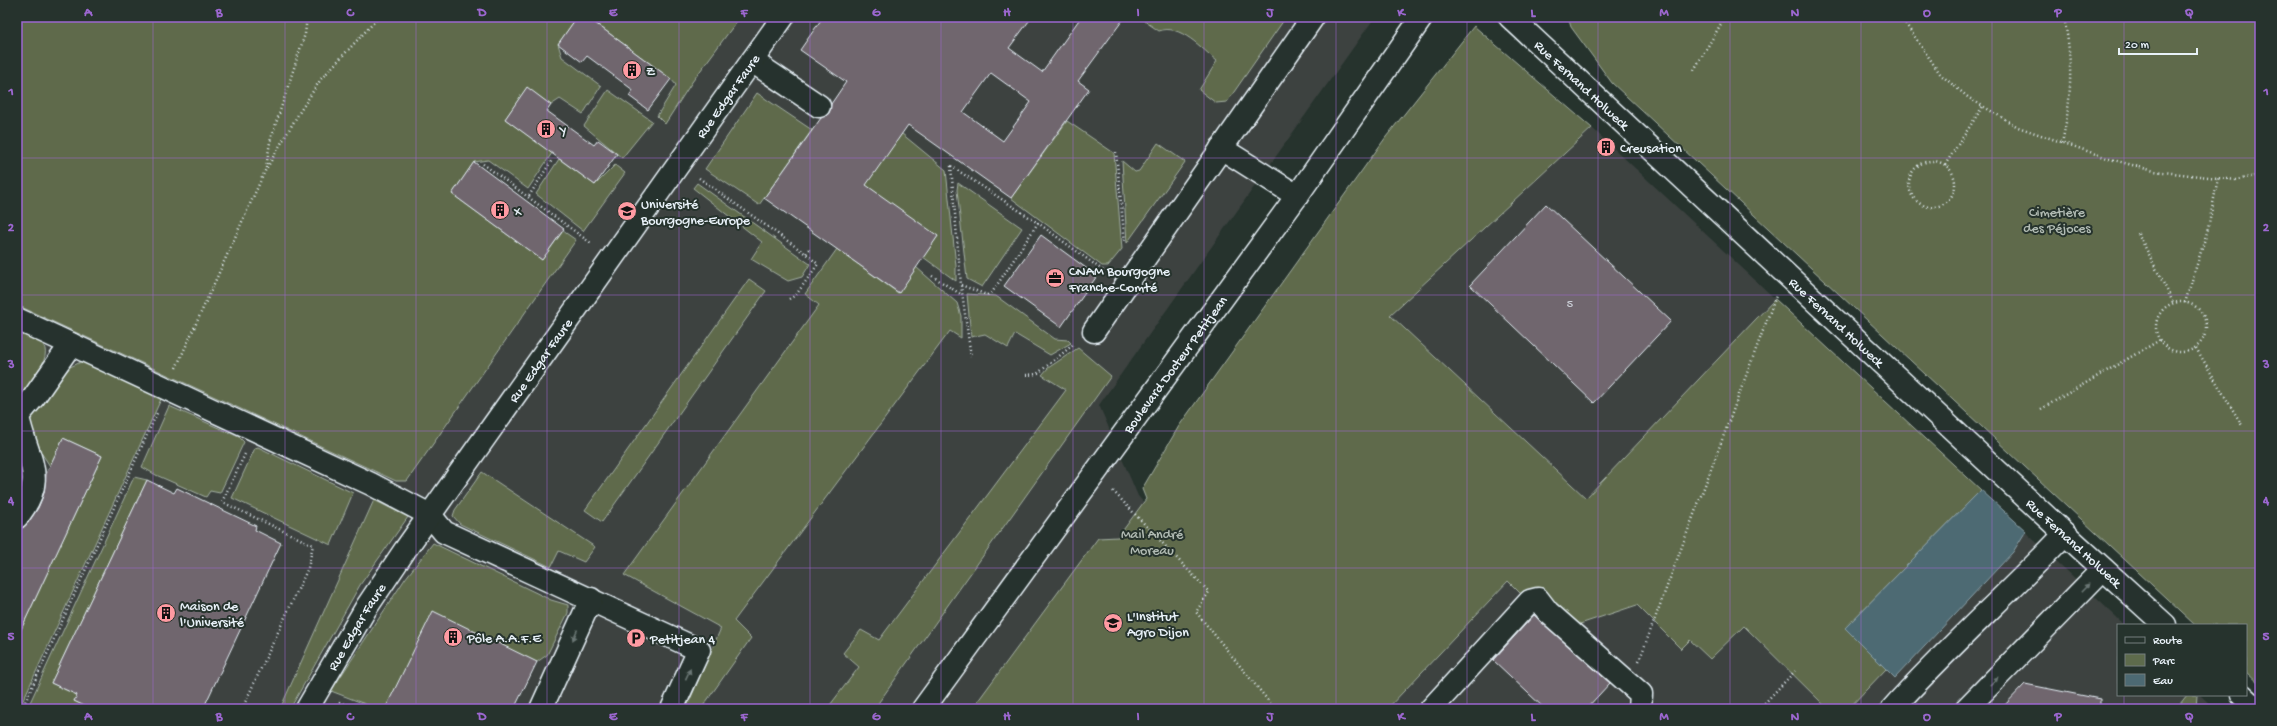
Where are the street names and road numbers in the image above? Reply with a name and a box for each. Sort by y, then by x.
street label: Rue Fernand Holweck [1530,38,1633,136]
street label: Rue Edgar Faure [694,51,765,142]
street label: Rue Fernand Holweck [1784,275,1888,373]
street label: Boulevard Docteur Petitjean [1120,293,1233,438]
street label: Rue Edgar Faure [506,315,578,407]
street label: Rue Fernand Holweck [2021,496,2125,593]
street label: Rue Edgar Faure [325,580,392,674]

